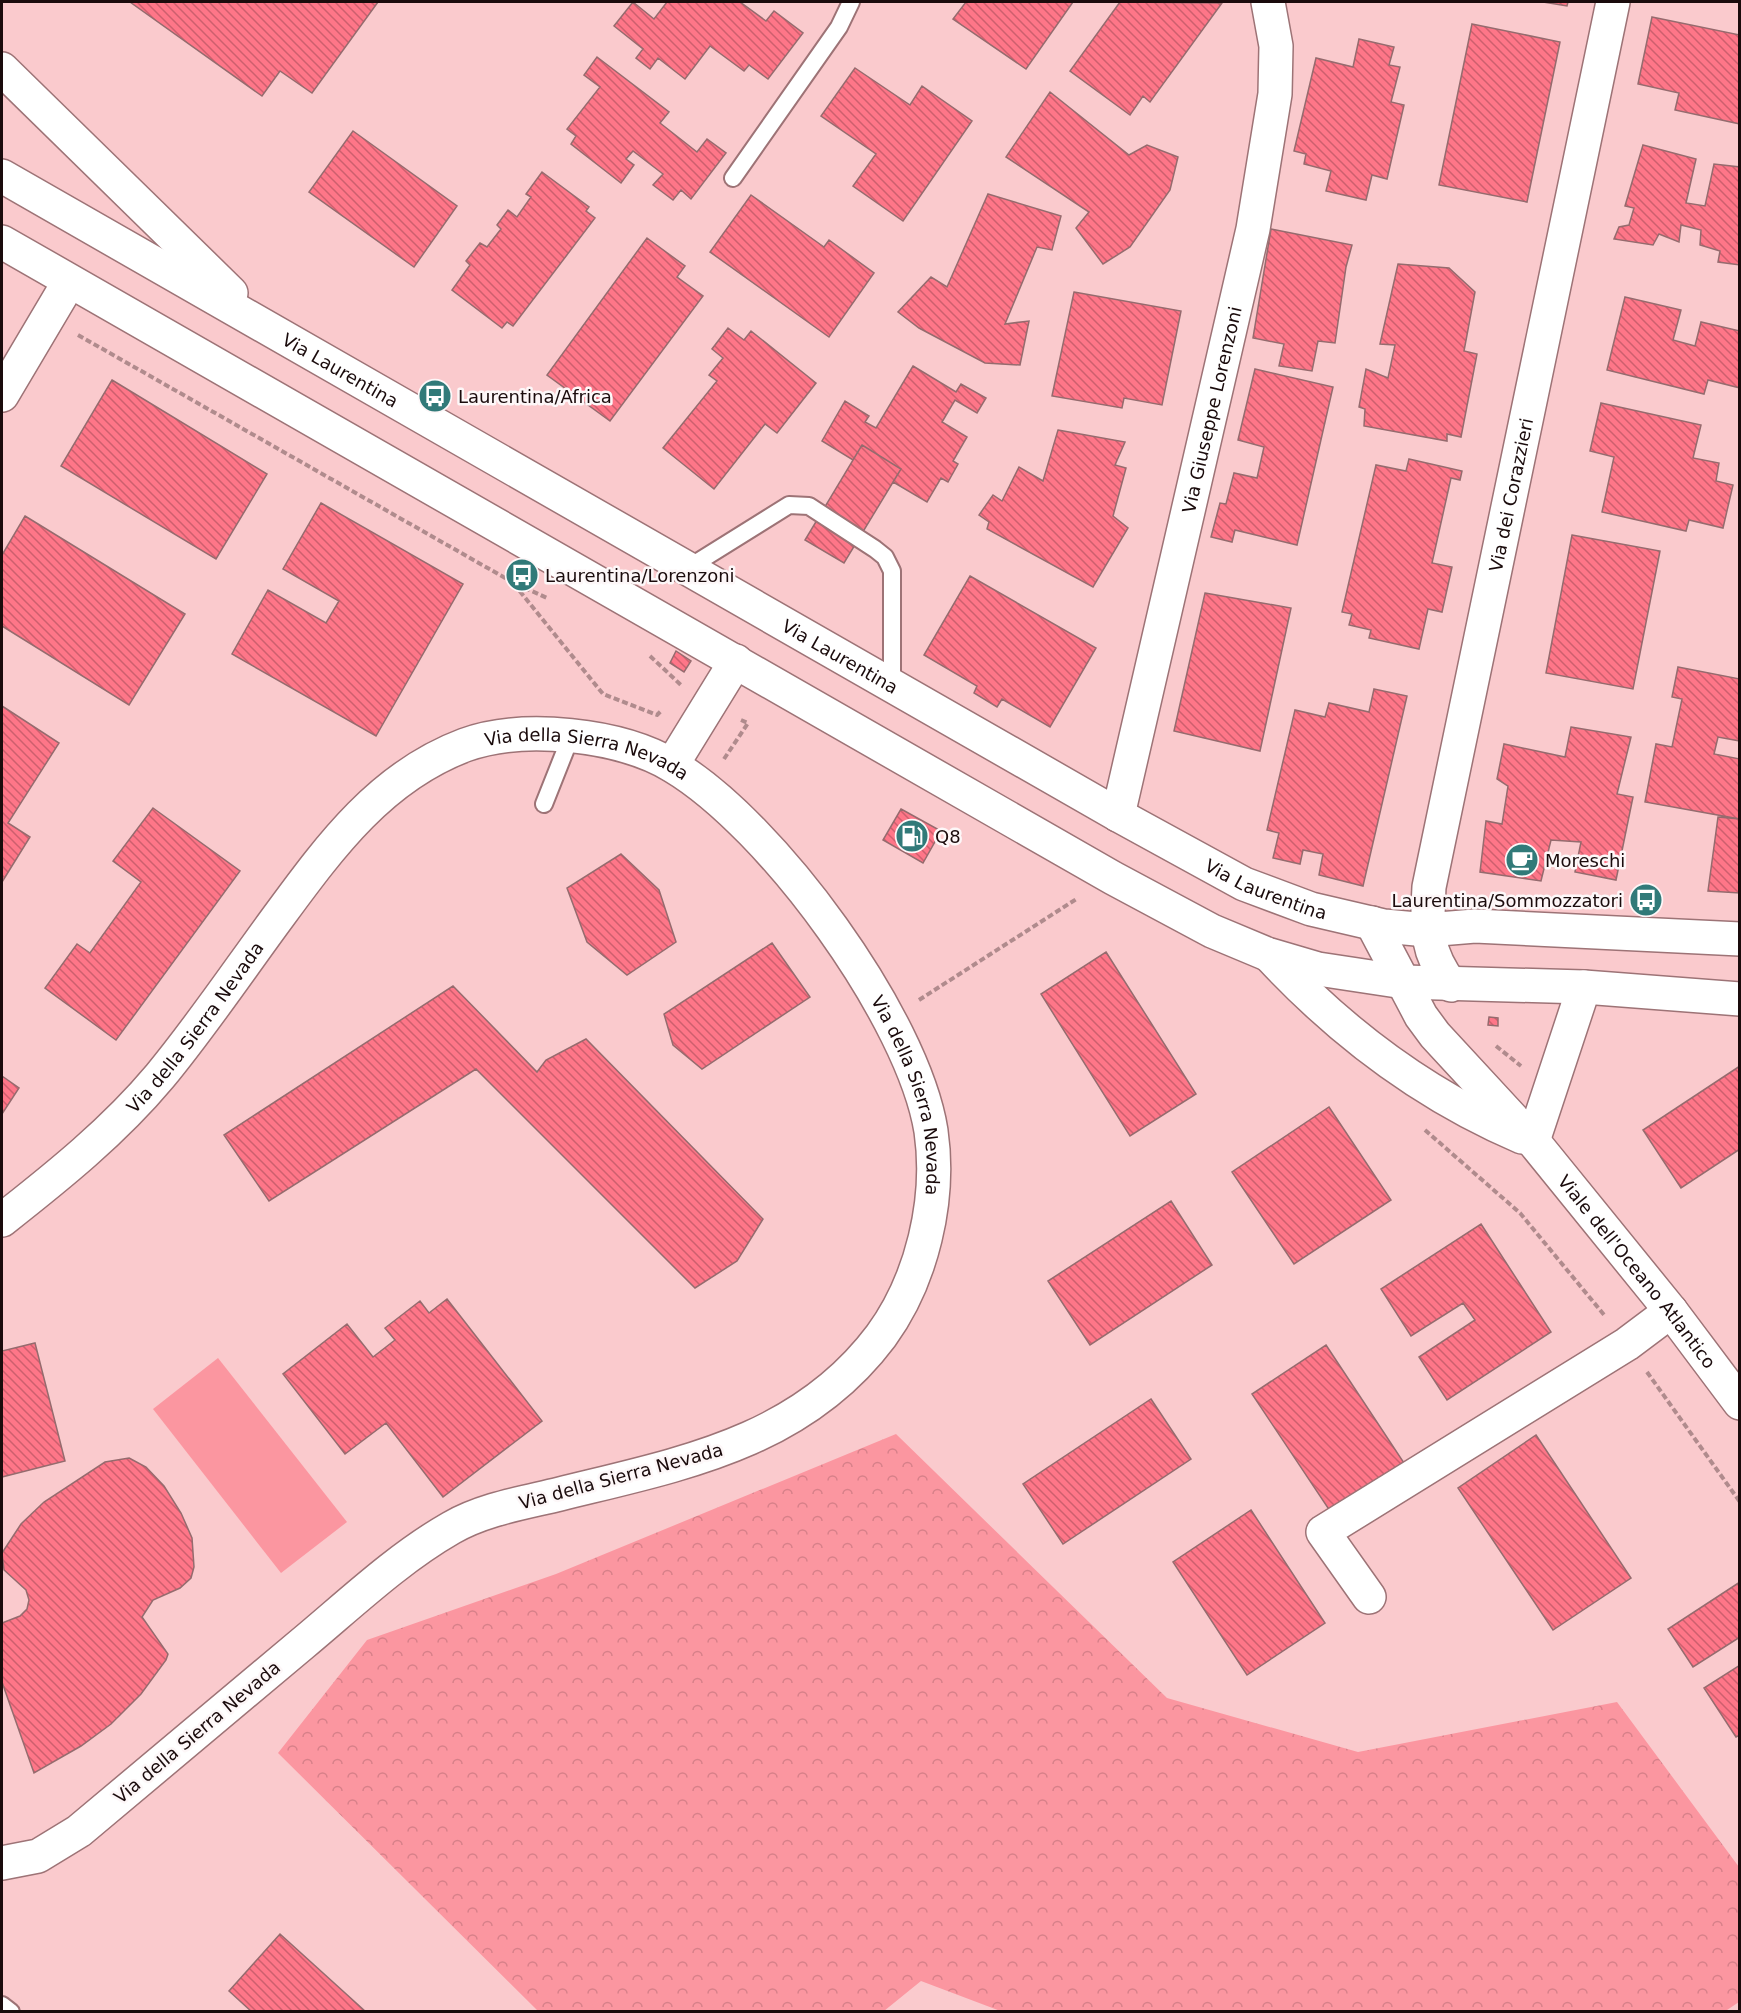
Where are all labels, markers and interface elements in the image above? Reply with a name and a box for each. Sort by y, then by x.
street label: Via Giuseppe Lorenzoni [1177,304,1245,515]
street label: Via Laurentina [279,328,402,411]
bus stop icon: Laurentina/Africa [417,378,453,414]
place label: Laurentina/Africa [458,386,612,407]
street label: Via dei Corazzieri [1484,416,1537,573]
bus stop icon: Laurentina/Lorenzoni [504,557,540,593]
place label: Laurentina/Lorenzoni [545,565,735,586]
street label: Via Laurentina [779,615,902,697]
street label: Via della Sierra Nevada [483,723,693,784]
fuel station icon: Q8 [894,818,930,854]
place label: Q8 [935,826,961,847]
cafe icon: Moreschi [1504,842,1540,878]
place label: Moreschi [1545,850,1625,871]
street label: Via Laurentina [1201,854,1329,923]
bus stop icon: Laurentina/Sommozzatori [1628,882,1664,918]
place label: Laurentina/Sommozzatori [1392,890,1623,911]
street label: Via della Sierra Nevada [122,937,267,1117]
street label: Via della Sierra Nevada [867,991,944,1196]
street label: Viale dell'Oceano Atlantico [1554,1170,1721,1372]
street label: Via della Sierra Nevada [517,1439,725,1513]
street label: Via della Sierra Nevada [110,1656,284,1808]

